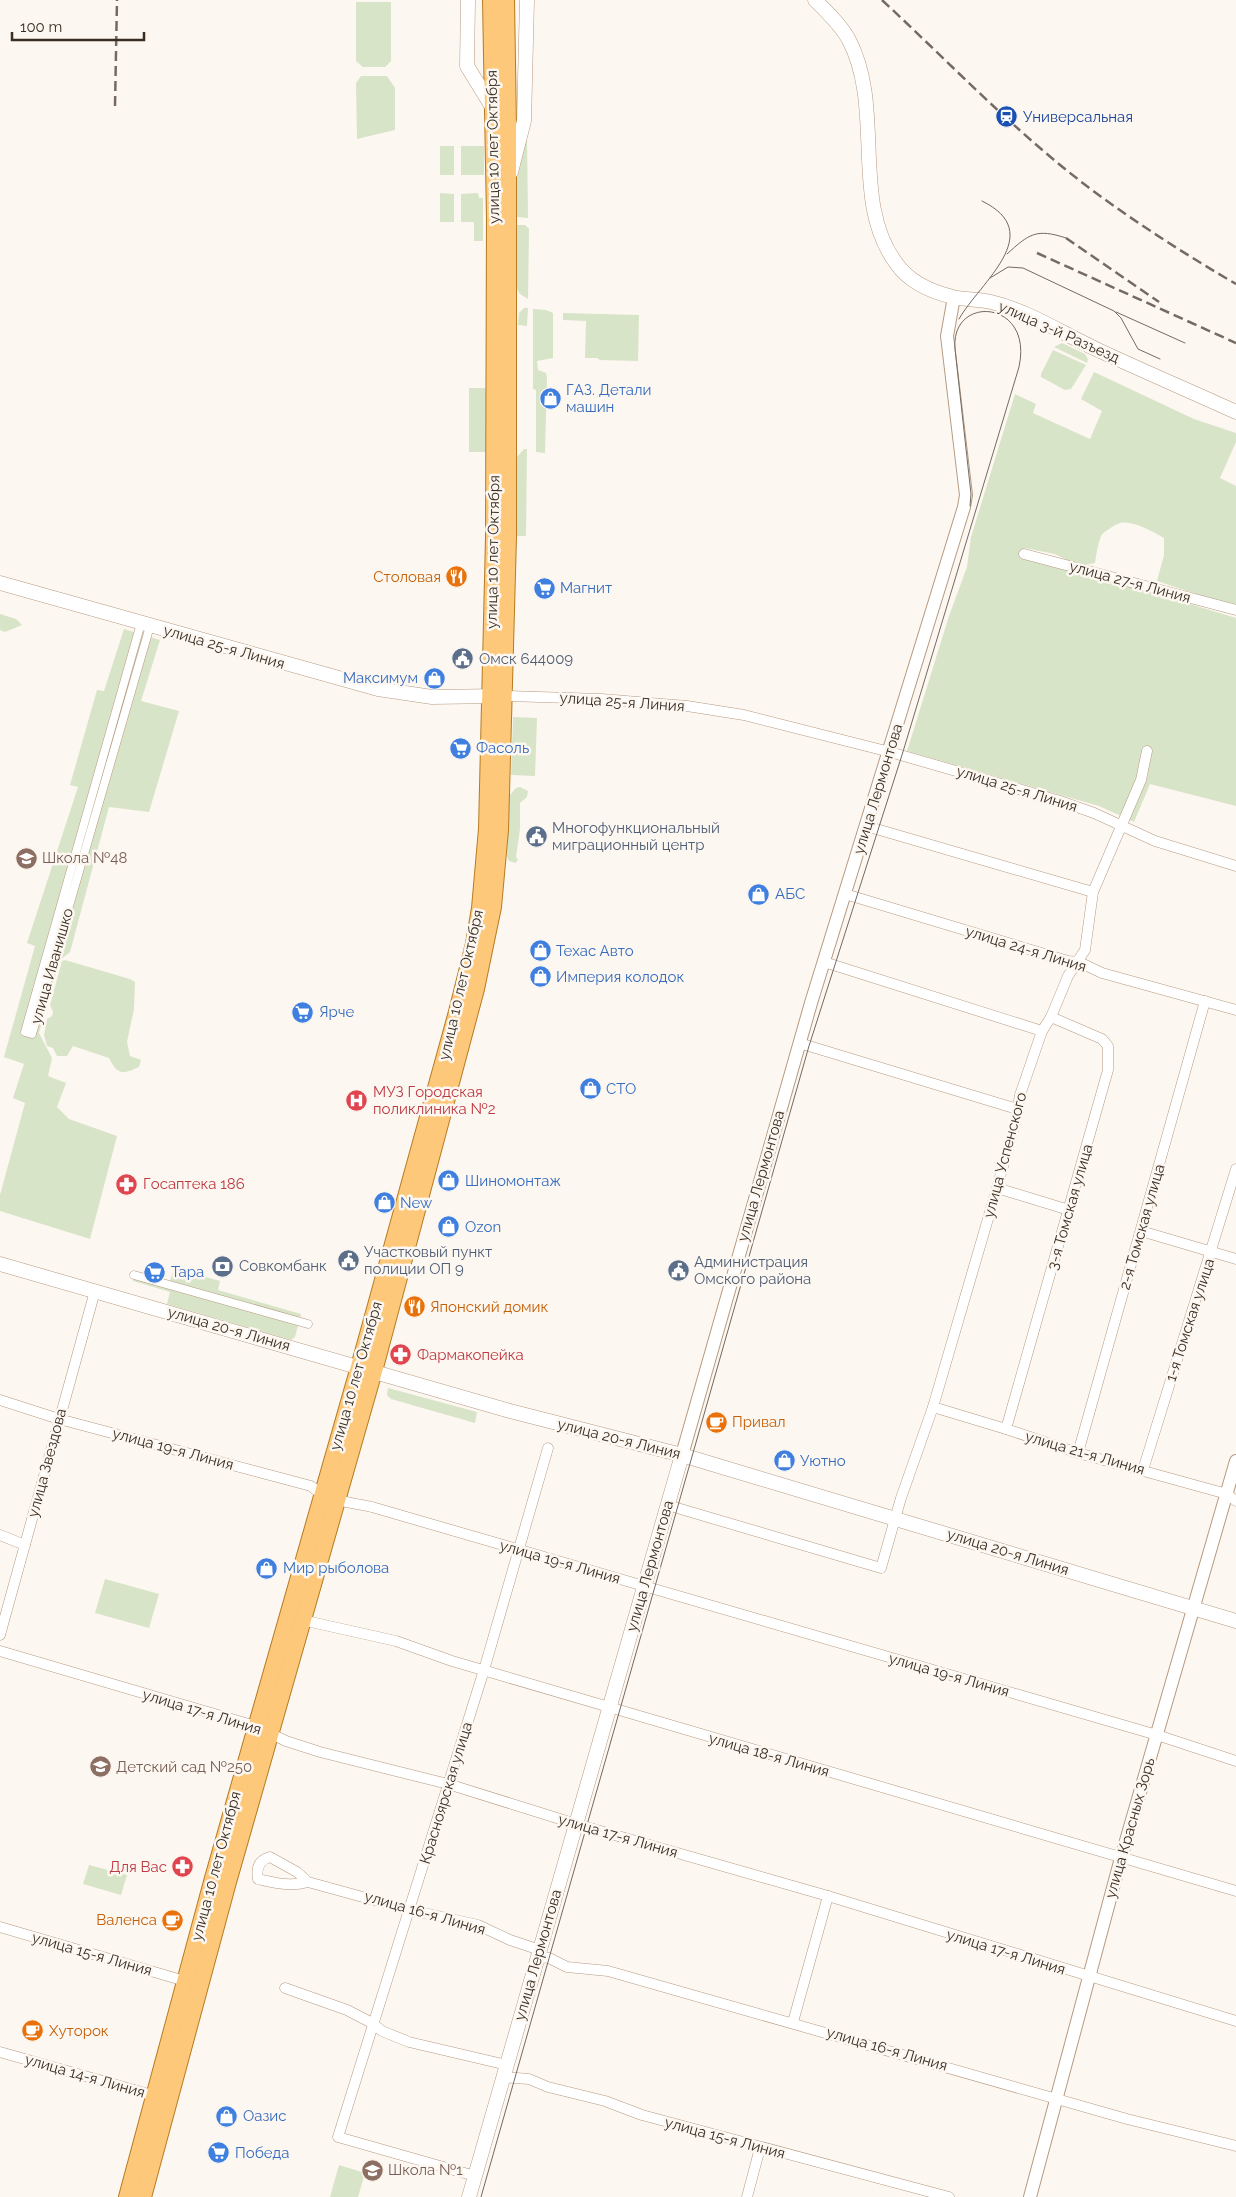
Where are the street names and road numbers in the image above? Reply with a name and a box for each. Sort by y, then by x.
street label: улица 10 лет Октября [483,70,503,224]
street label: улица 3-й Разъезд [996,297,1123,367]
street label: улица 10 лет Октября [483,475,503,629]
street label: улица 27-я Линия [1067,557,1193,607]
street label: улица 25-я Линия [161,621,287,673]
street label: улица 25-я Линия [559,689,685,715]
street label: улица Лермонтова [850,721,906,857]
street label: улица 25-я Линия [954,762,1080,816]
street label: улица Иванишко [27,906,77,1026]
street label: улица 10 лет Октября [435,908,487,1062]
street label: улица 24-я Линия [963,922,1089,976]
street label: улица Успенского [980,1090,1030,1220]
street label: улица Лермонтова [734,1108,788,1244]
street label: 3-я Томская улица [1043,1142,1097,1272]
street label: 2-я Томская улица [1115,1162,1169,1292]
street label: 1-я Томская улица [1162,1256,1218,1384]
street label: улица 10 лет Октября [326,1300,386,1452]
street label: улица 20-я Линия [166,1303,292,1355]
street label: улица Звездова [24,1407,70,1519]
street label: улица 20-я Линия [555,1415,683,1463]
street label: улица 19-я Линия [110,1424,236,1474]
street label: улица 21-я Линия [1023,1427,1147,1479]
street label: улица Лермонтова [623,1498,677,1634]
street label: улица 20-я Линия [945,1525,1071,1579]
street label: улица 19-я Линия [498,1536,622,1588]
street label: улица 19-я Линия [887,1649,1011,1701]
street label: улица 17-я Линия [140,1685,264,1739]
street label: Красноярская улица [416,1720,476,1866]
street label: улица 18-я Линия [707,1729,831,1781]
street label: улица Красных Зорь [1101,1756,1159,1900]
street label: улица 10 лет Октября [187,1789,245,1943]
street label: улица 17-я Линия [556,1810,680,1862]
street label: улица 16-я Линия [362,1887,488,1939]
street label: улица Лермонтова [511,1887,565,2023]
street label: улица 17-я Линия [944,1925,1068,1979]
street label: улица 15-я Линия [30,1928,154,1980]
street label: улица 16-я Линия [824,2023,950,2075]
street label: улица 14-я Линия [23,2050,147,2102]
street label: улица 15-я Линия [663,2113,787,2163]

